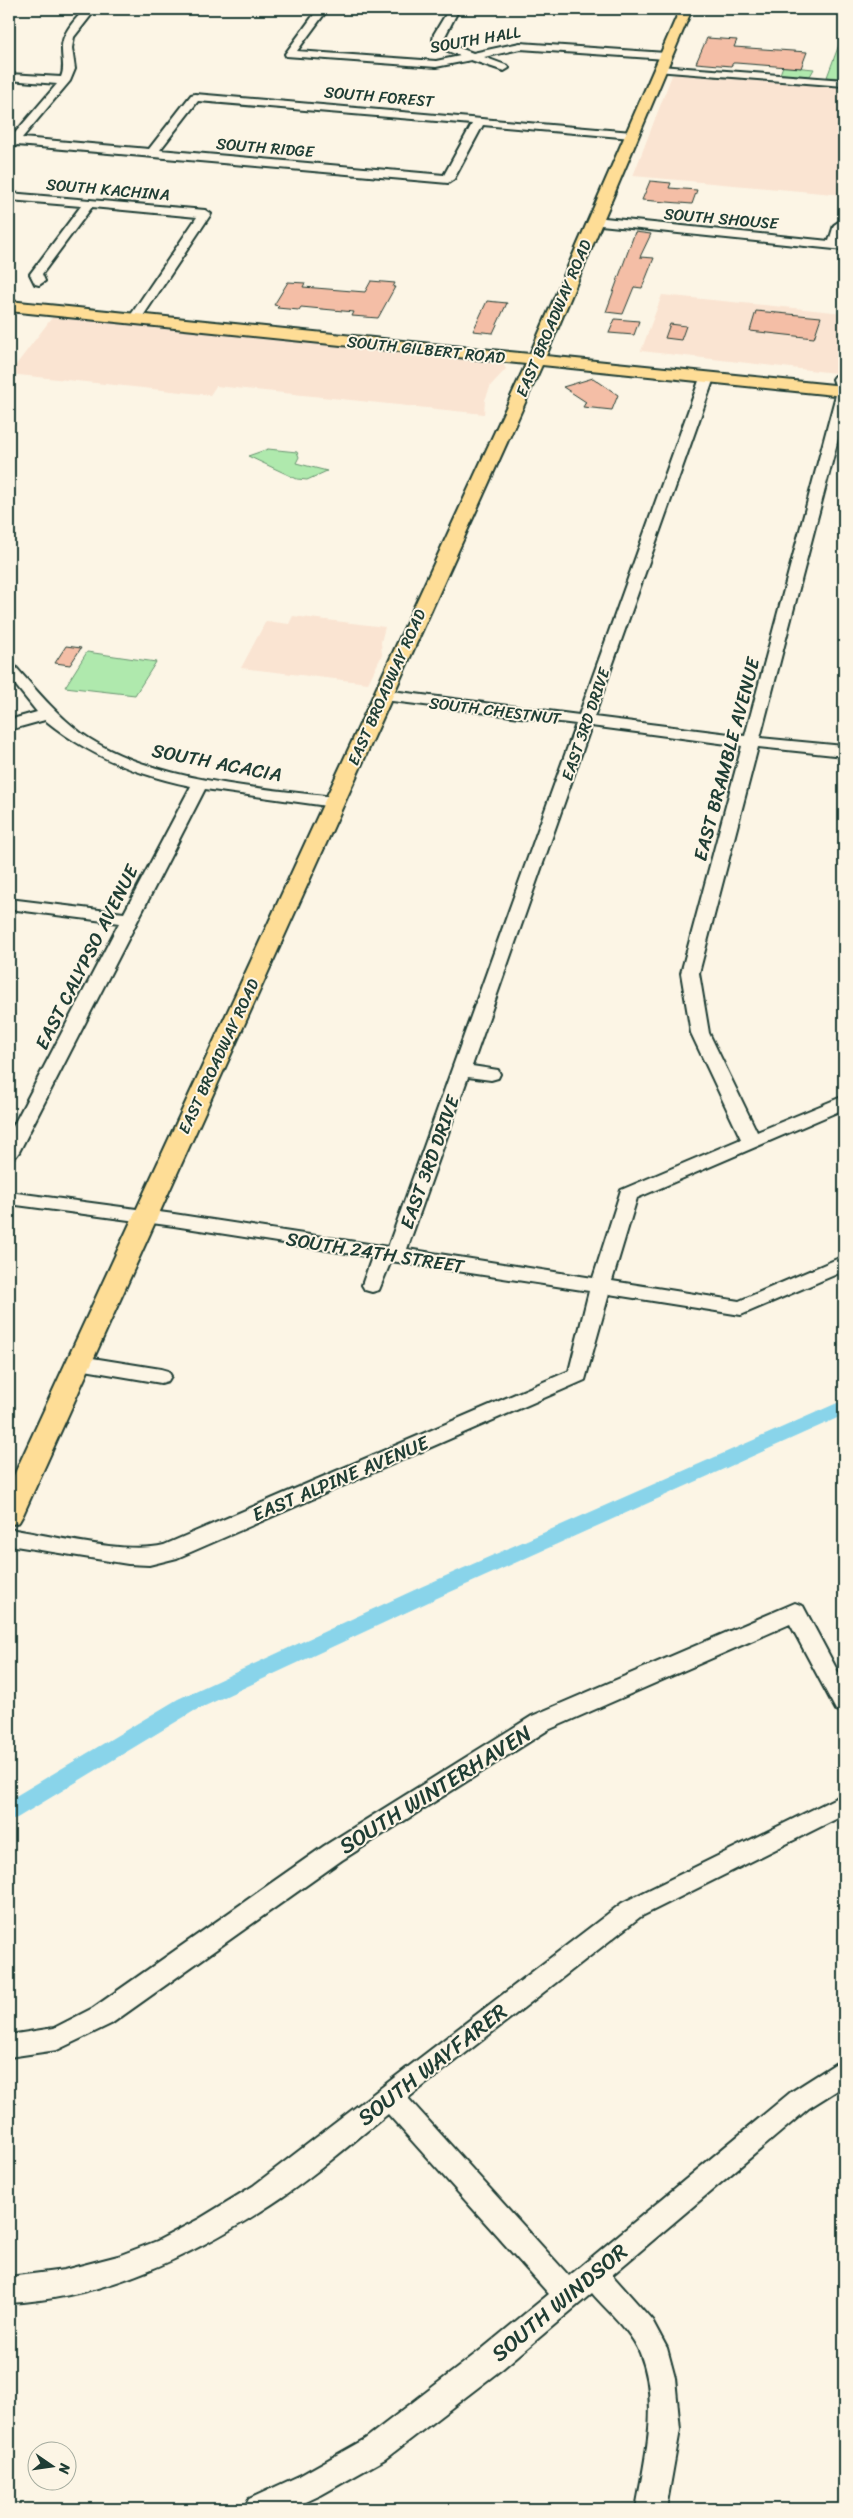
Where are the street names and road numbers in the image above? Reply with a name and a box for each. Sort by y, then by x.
street label: SOUTH HALL [428,17,523,62]
street label: SOUTH FOREST [323,77,436,116]
street label: SOUTH RIDGE [215,129,316,166]
street label: SOUTH KACHINA [45,170,171,209]
street label: SOUTH SHOUSE [663,199,780,238]
street label: EAST BROADWAY ROAD [507,234,600,402]
street label: SOUTH GILBERT ROAD [346,327,507,372]
street label: EAST BROADWAY ROAD [339,604,434,770]
street label: EAST BRAMBLE AVENUE [683,652,770,864]
street label: EAST 3RD DRIVE [553,663,619,785]
street label: SOUTH CHESTNUT [428,688,563,733]
street label: SOUTH ACACIA [149,734,285,791]
street label: EAST CALYPSO AVENUE [26,858,148,1055]
street label: EAST BROADWAY ROAD [170,973,267,1139]
street label: EAST 3RD DRIVE [390,1089,469,1234]
street label: SOUTH 24TH STREET [284,1222,468,1283]
street label: EAST ALPINE AVENUE [247,1426,435,1531]
street label: SOUTH WINTERHAVEN [331,1714,540,1865]
street label: SOUTH WAYFARER [348,1993,516,2136]
street label: SOUTH WINDSOR [482,2233,637,2372]

